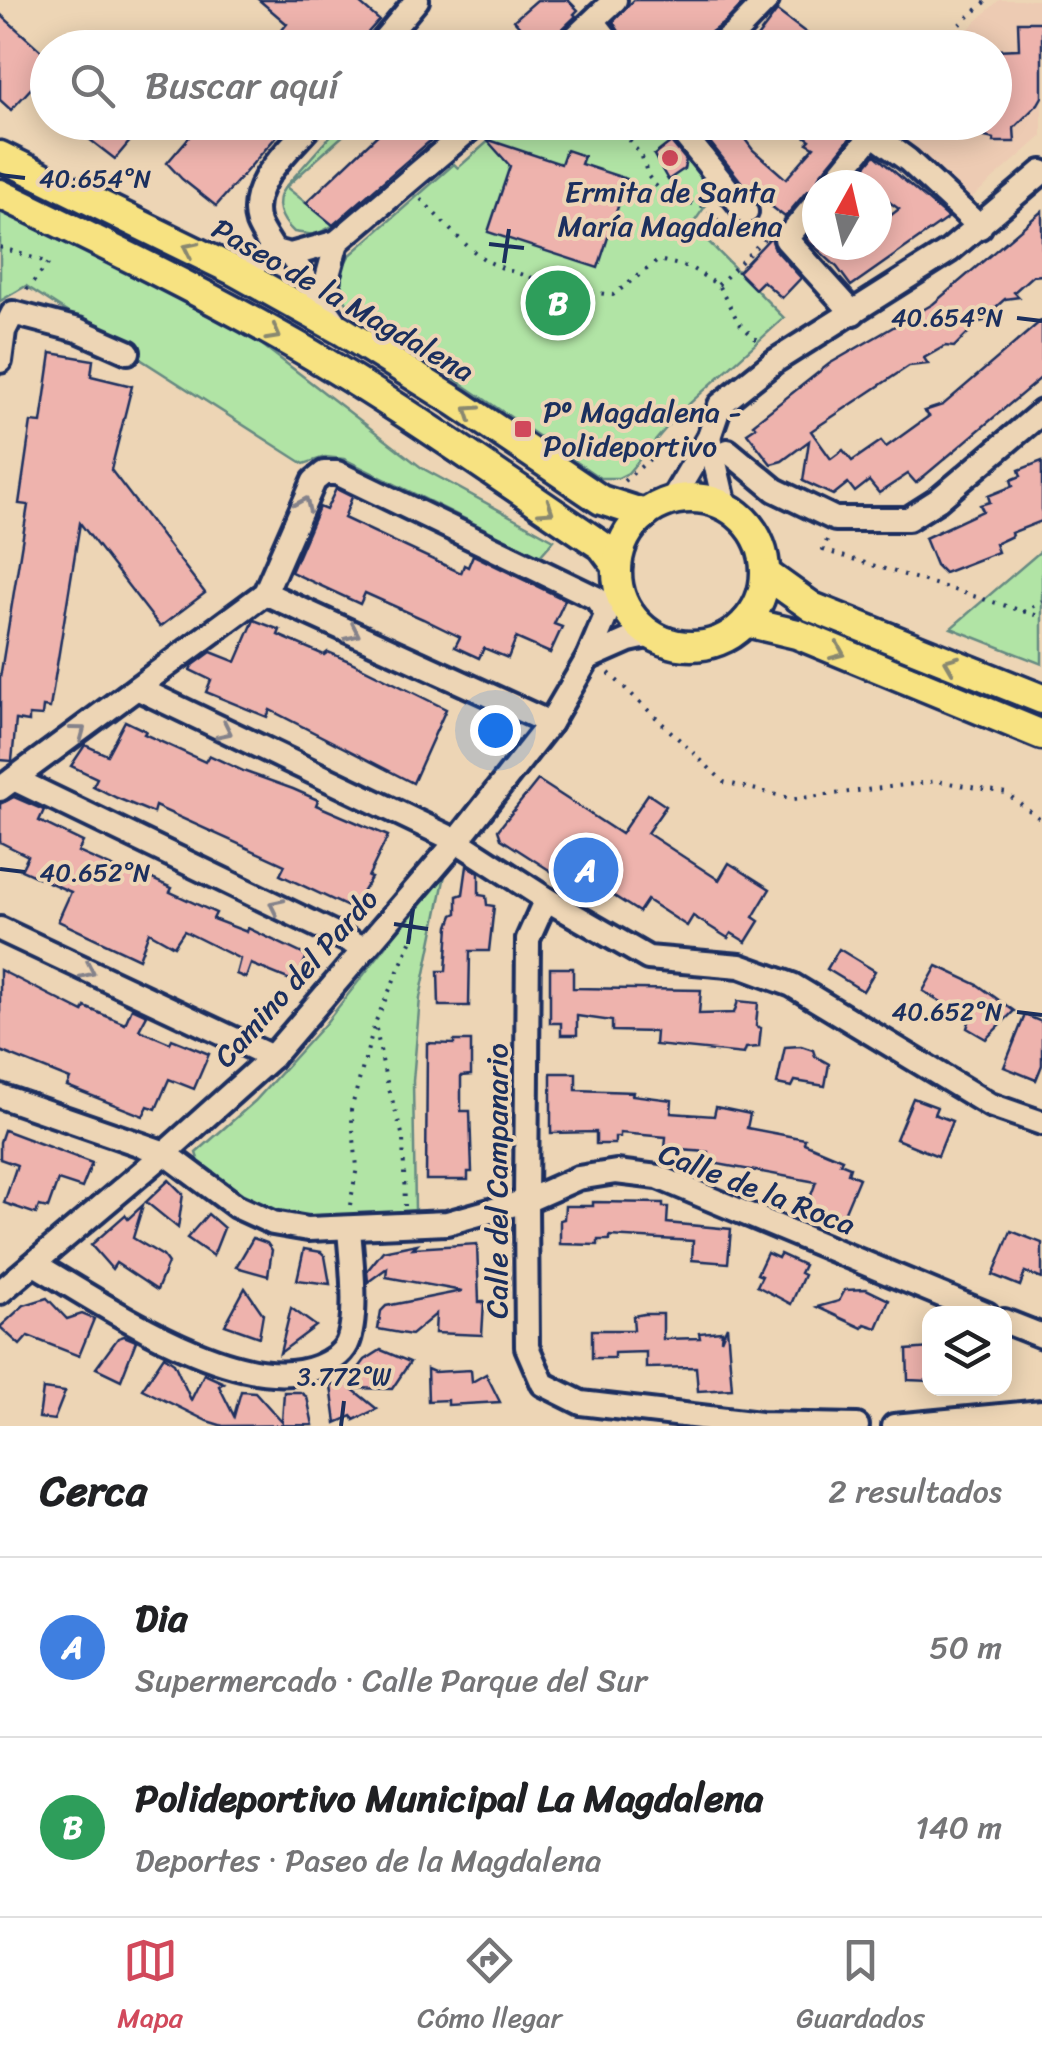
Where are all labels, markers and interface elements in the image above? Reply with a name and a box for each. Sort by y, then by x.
search box [30,30,1012,140]
text: Buscar aquí [145,52,339,119]
icon: search [65,58,120,113]
marker: Ermita de Santa María Magdalena [659,147,681,169]
text: 40.654°N [39,156,152,201]
place label: Ermita de Santa María Magdalena [558,165,782,253]
north arrow [802,170,892,260]
street label: Paseo de la Magdalena [201,203,485,397]
one-way arrow [183,242,201,262]
pin: B [526,266,590,340]
text: 40.654°N [891,295,1004,340]
one-way arrow [263,321,281,341]
place label: Pº Magdalena - Polideportivo [543,385,742,473]
one-way arrow [464,406,483,424]
marker: Pº Magdalena - Polideportivo [512,418,534,440]
one-way arrow [292,496,312,514]
one-way arrow [536,497,555,515]
one-way arrow [343,621,361,641]
one-way arrow [828,640,846,660]
one-way arrow [944,654,961,674]
your location [470,705,521,756]
one-way arrow [215,718,233,738]
one-way arrow [68,726,86,743]
pin: A [554,832,618,908]
text: 40.652°N [40,850,151,895]
street label: Camino del Pardo [200,875,392,1081]
one-way arrow [268,898,286,918]
one-way arrow [78,958,96,978]
text: 40.652°N [892,989,1003,1034]
street label: Calle del Campanario [470,1043,524,1319]
street label: Calle de la Roca [651,1127,863,1251]
map controls [922,1306,1012,1396]
button: layers [922,1306,1012,1396]
text: 3.772°W [297,1354,392,1399]
text: Cerca [40,1454,147,1528]
text: 2 resultados [828,1463,1002,1520]
text: Dia [135,1585,187,1652]
text: A [62,1619,83,1676]
text: 50 m [929,1619,1002,1676]
text: Supermercado · Calle Parque del Sur [135,1652,647,1709]
text: Polideportivo Municipal La Magdalena [135,1765,763,1832]
text: B [62,1799,83,1856]
text: 140 m [915,1799,1002,1856]
text: Deportes · Paseo de la Magdalena [135,1832,601,1889]
tab: Mapa [117,1933,183,2042]
tab: Cómo llegar [417,1933,562,2042]
tab: Guardados [796,1933,925,2042]

